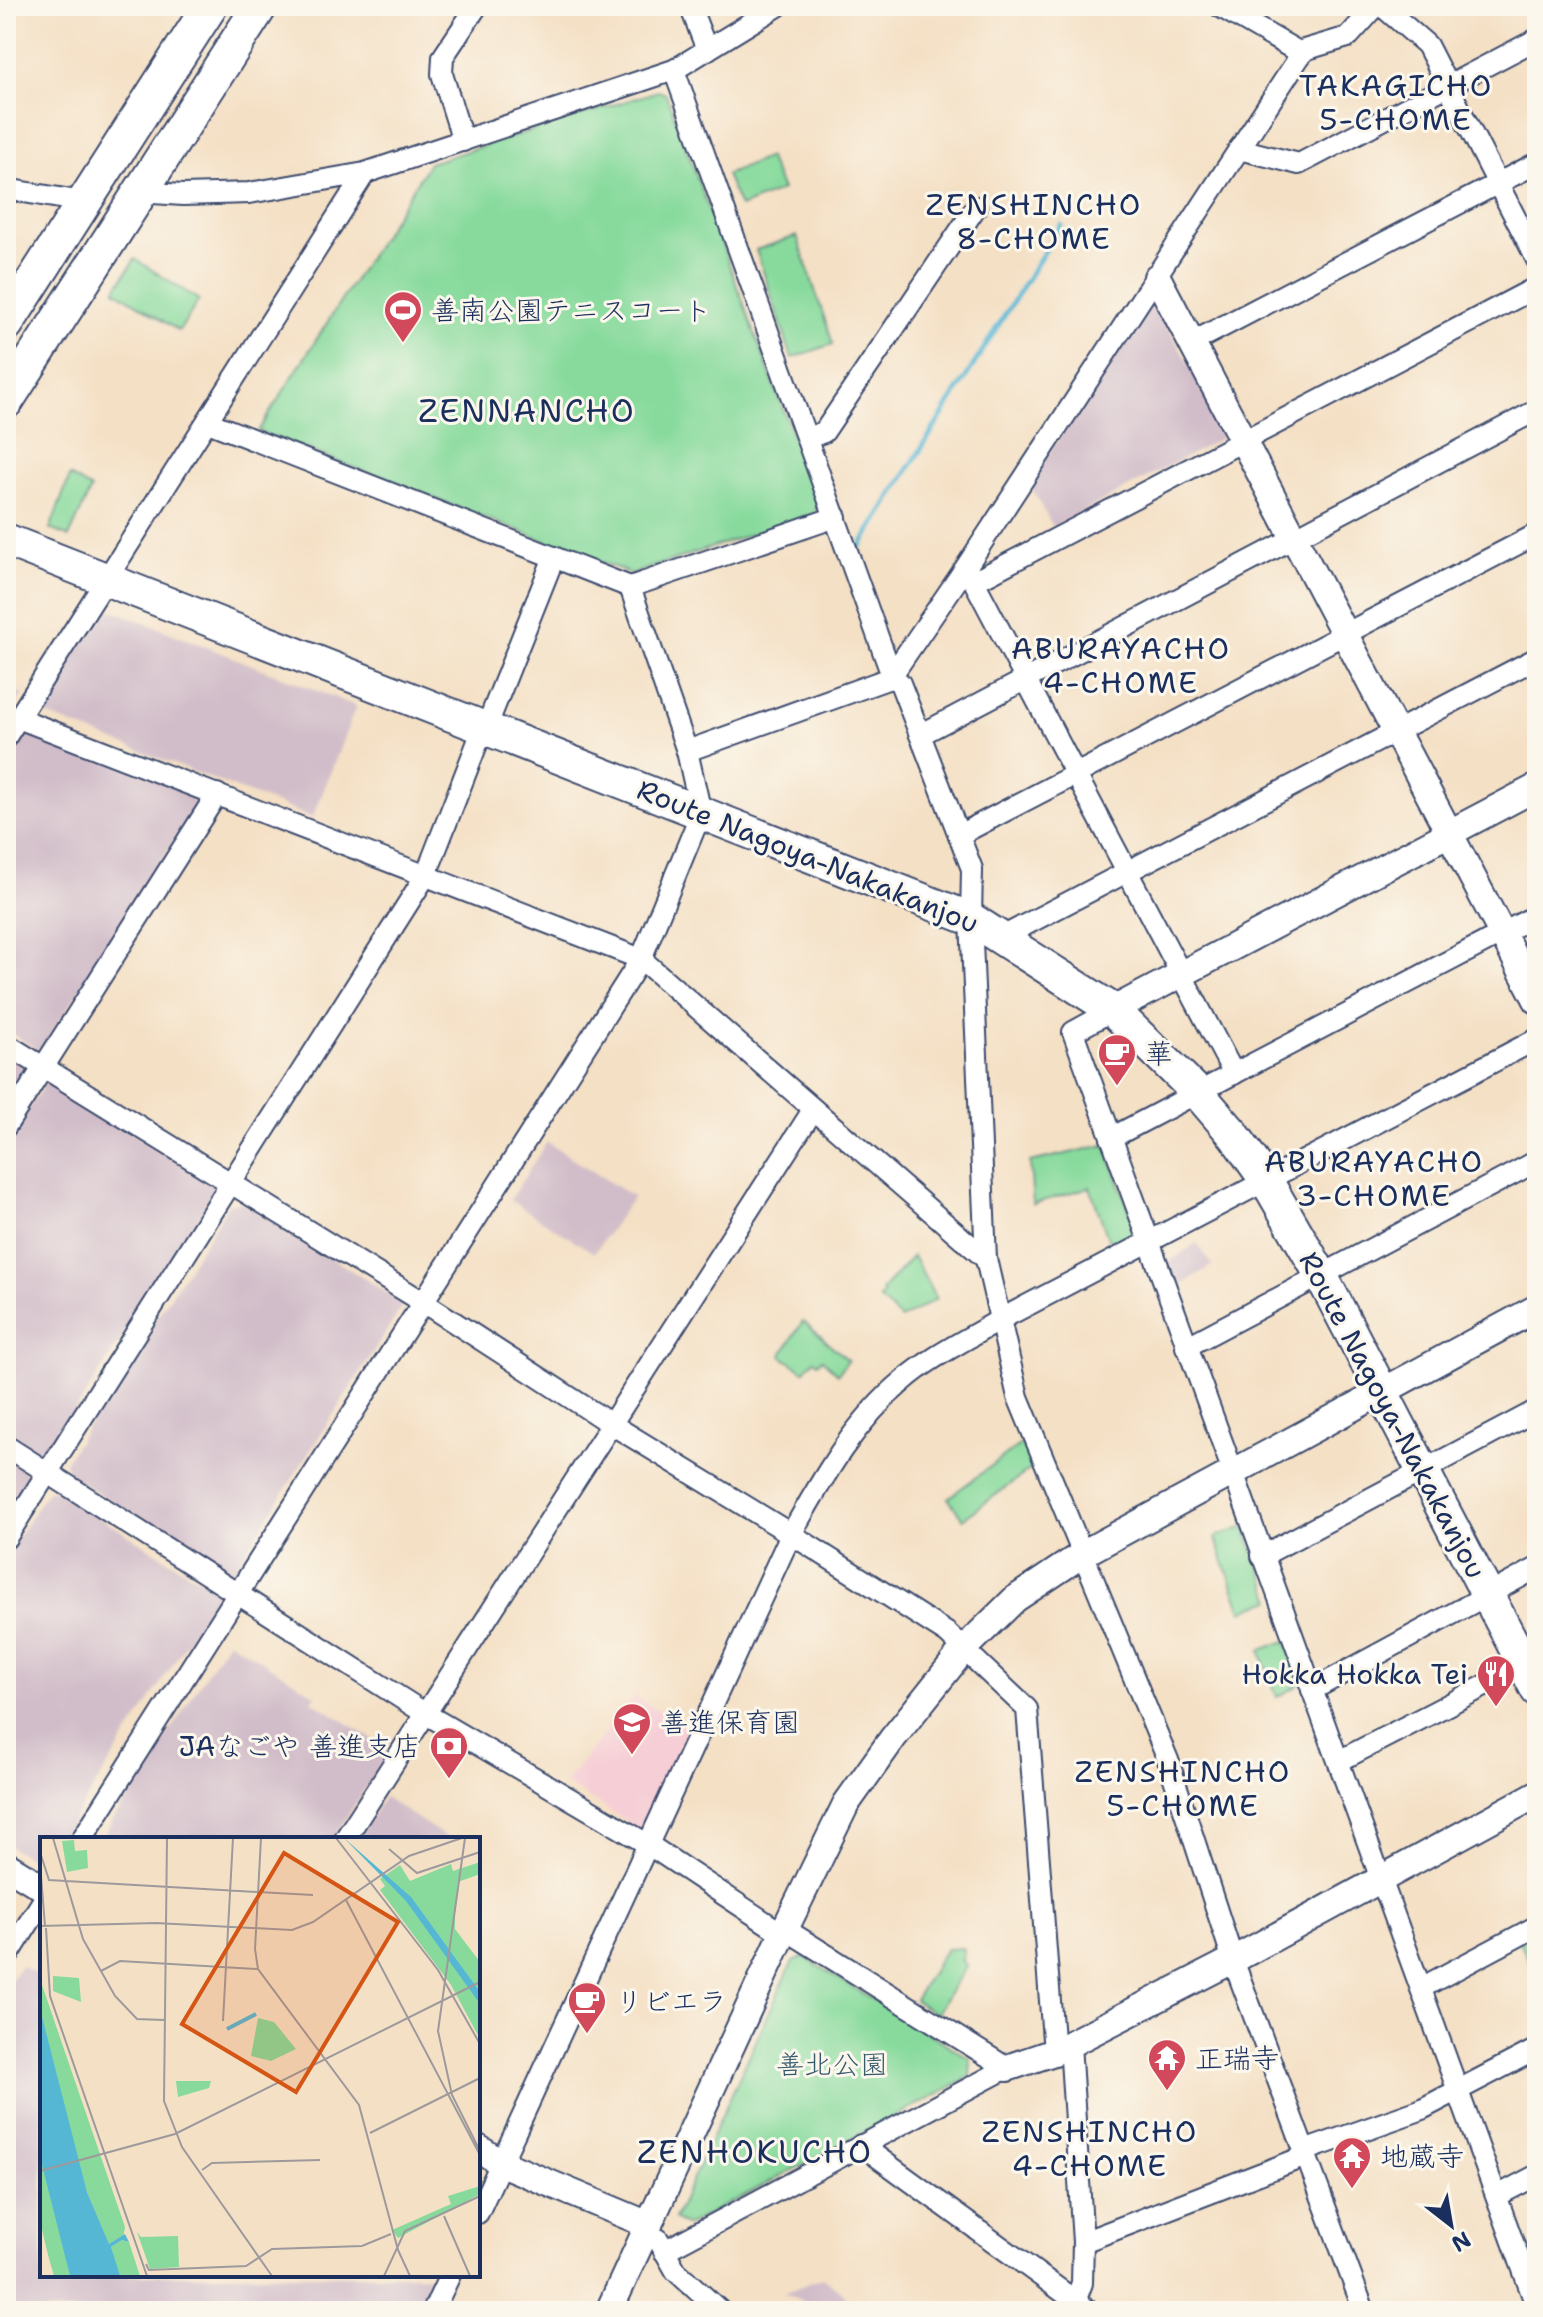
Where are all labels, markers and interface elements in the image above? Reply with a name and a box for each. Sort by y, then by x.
district label: TAKAGICHO 5-CHOME [1299,65,1493,140]
district label: ZENSHINCHO 8-CHOME [926,184,1142,259]
sports icon: 善南公園テニスコート [382,289,424,344]
place label: 善南公園テニスコート [431,291,712,329]
district label: ZENNANCHO [418,389,636,432]
district label: ABURAYACHO 4-CHOME [1011,628,1231,703]
street label: Route Nagoya-Nakakanjou [632,770,984,942]
cafe icon: 華 [1096,1032,1138,1087]
place label: 華 [1145,1034,1173,1072]
district label: ABURAYACHO 3-CHOME [1264,1141,1484,1216]
street label: Route Nagoya-Nakakanjou [1291,1245,1495,1585]
restaurant icon: Hokka Hokka Tei [1475,1653,1517,1708]
place label: Hokka Hokka Tei [1242,1655,1468,1693]
school or university icon: 善進保育園 [611,1701,653,1756]
place label: 善進保育園 [660,1703,800,1741]
bank icon: JAなごや 善進支店 [428,1725,470,1780]
place label: JAなごや 善進支店 [178,1727,421,1765]
district label: ZENSHINCHO 5-CHOME [1075,1751,1291,1826]
inset map [40,1837,480,2277]
cafe icon: リビエラ [566,1980,608,2035]
place label: リビエラ [615,1982,727,2020]
temple icon: 正瑞寺 [1146,2037,1188,2092]
place label: 正瑞寺 [1195,2039,1279,2077]
park label: 善北公園 [776,2045,888,2083]
district label: ZENSHINCHO 4-CHOME [982,2111,1198,2186]
district label: ZENHOKUCHO [637,2130,873,2173]
temple icon: 地蔵寺 [1331,2135,1373,2190]
place label: 地蔵寺 [1380,2137,1464,2175]
north arrow [1411,2185,1491,2265]
text: N [1446,2225,1476,2259]

